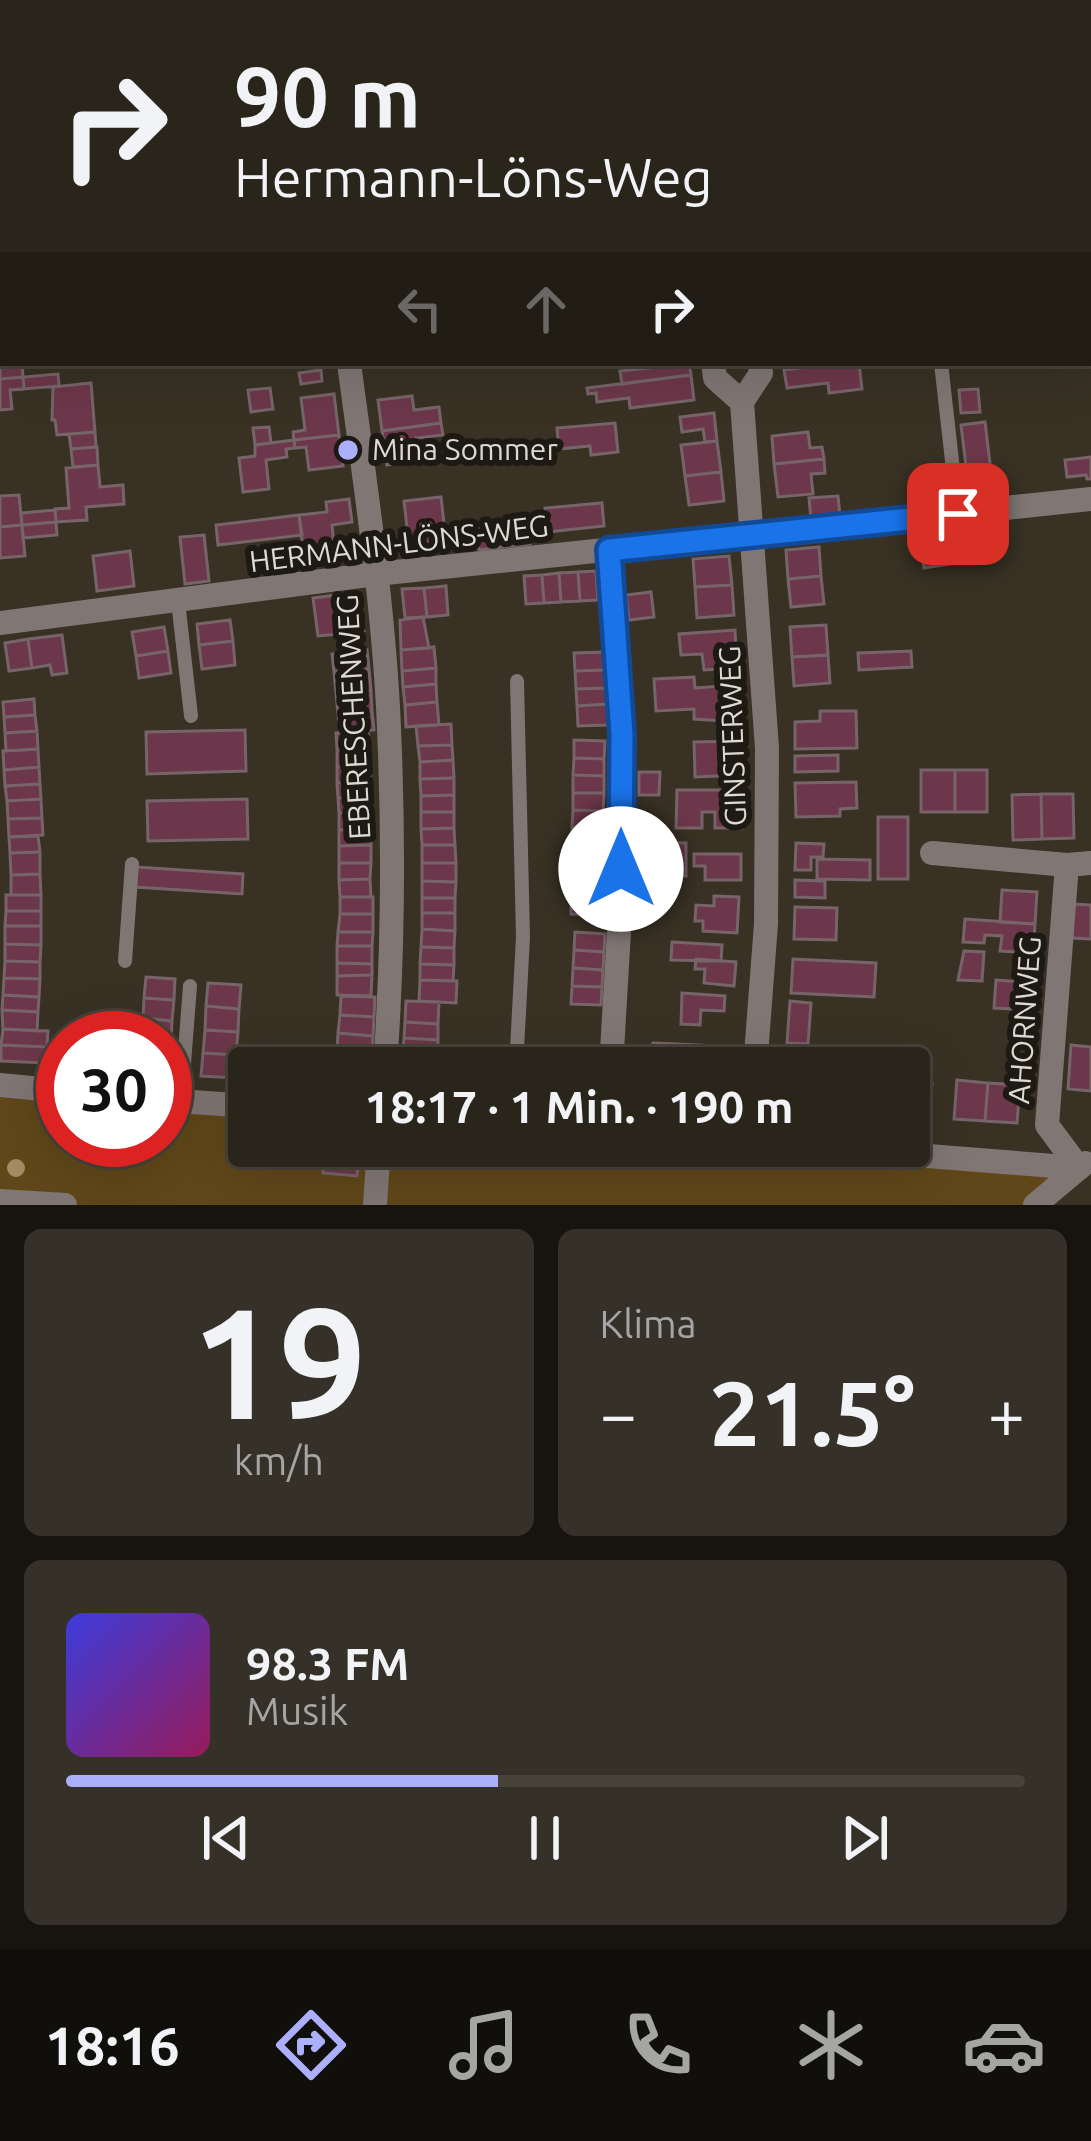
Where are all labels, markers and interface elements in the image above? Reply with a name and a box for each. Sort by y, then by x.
icon: right [36,48,192,204]
text: 90 m [234,49,421,143]
text: Hermann-Löns-Weg [234,147,713,207]
icon: left [387,276,453,342]
icon: ahead [513,276,579,342]
icon: right [639,276,705,342]
place label: Mina Sommer [372,432,558,466]
marker: Mina Sommer [335,437,361,463]
pin [907,463,1009,565]
icon: arrive [925,481,991,547]
street label: HERMANN-LÖNS-WEG [247,508,550,578]
street label: EBERESCHENWEG [330,594,376,841]
street label: GINSTERWEG [712,645,752,827]
position arrow [558,806,684,932]
street label: AHORNWEG [1001,935,1047,1105]
speed limit sign: 30 [36,1011,192,1167]
text: 18:17 · 1 Min. · 190 m [365,1081,794,1132]
text: 19 [191,1274,367,1448]
text: Klima [600,1302,697,1345]
text: 21.5° [709,1362,915,1463]
text: − [600,1376,637,1450]
text: + [988,1376,1025,1450]
text: km/h [234,1439,324,1482]
text: 98.3 FM [246,1638,409,1689]
text: Musik [246,1689,348,1732]
icon: previous [193,1805,259,1871]
icon: pause [512,1805,578,1871]
icon: next [832,1805,898,1871]
icon: directions [269,2003,353,2087]
icon: music [442,2003,526,2087]
icon: phone [616,2003,700,2087]
icon: climate [789,2003,873,2087]
icon: car [962,2003,1046,2087]
text: 18:16 [45,2015,180,2075]

